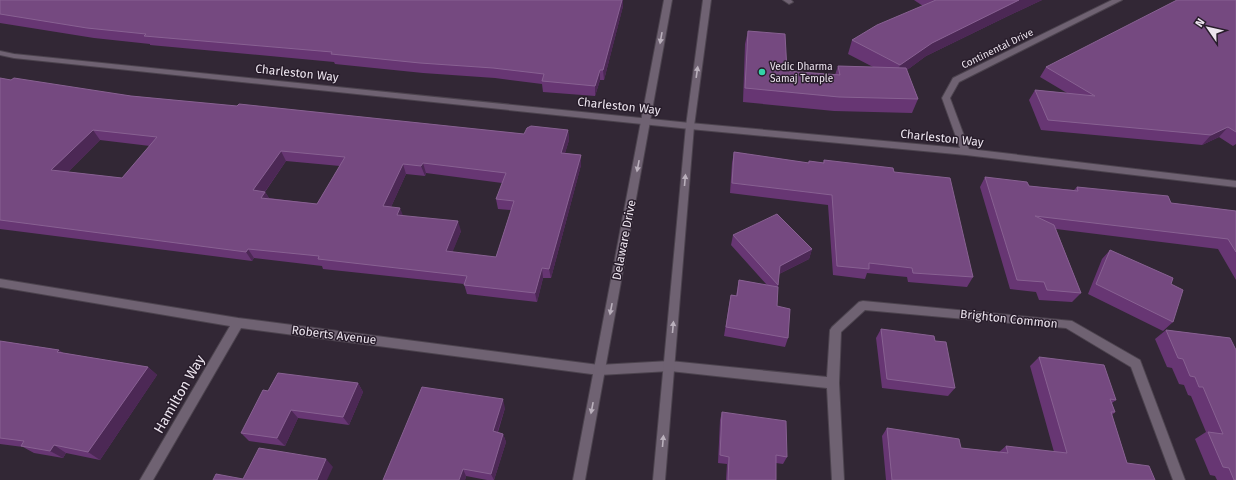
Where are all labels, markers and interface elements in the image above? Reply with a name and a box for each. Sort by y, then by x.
north arrow [1188,8,1228,48]
text: N [1193,16,1208,29]
street label: Continental Drive [959,26,1035,72]
one-way arrow [658,32,664,45]
place label: Vedic Dharma Samaj Temple [770,61,833,85]
street label: Charleston Way [255,62,339,84]
one-way arrow [694,66,700,78]
marker: Vedic Dharma Samaj Temple [757,67,767,77]
street label: Charleston Way [577,95,661,117]
street label: Charleston Way [900,127,984,149]
one-way arrow [635,160,641,172]
one-way arrow [682,174,689,186]
street label: Delaware Drive [609,199,639,281]
one-way arrow [608,303,614,316]
street label: Brighton Common [960,307,1058,331]
one-way arrow [670,321,677,333]
street label: Roberts Avenue [291,323,377,347]
street label: Hamilton Way [150,352,209,436]
one-way arrow [589,402,595,414]
one-way arrow [660,435,666,447]

